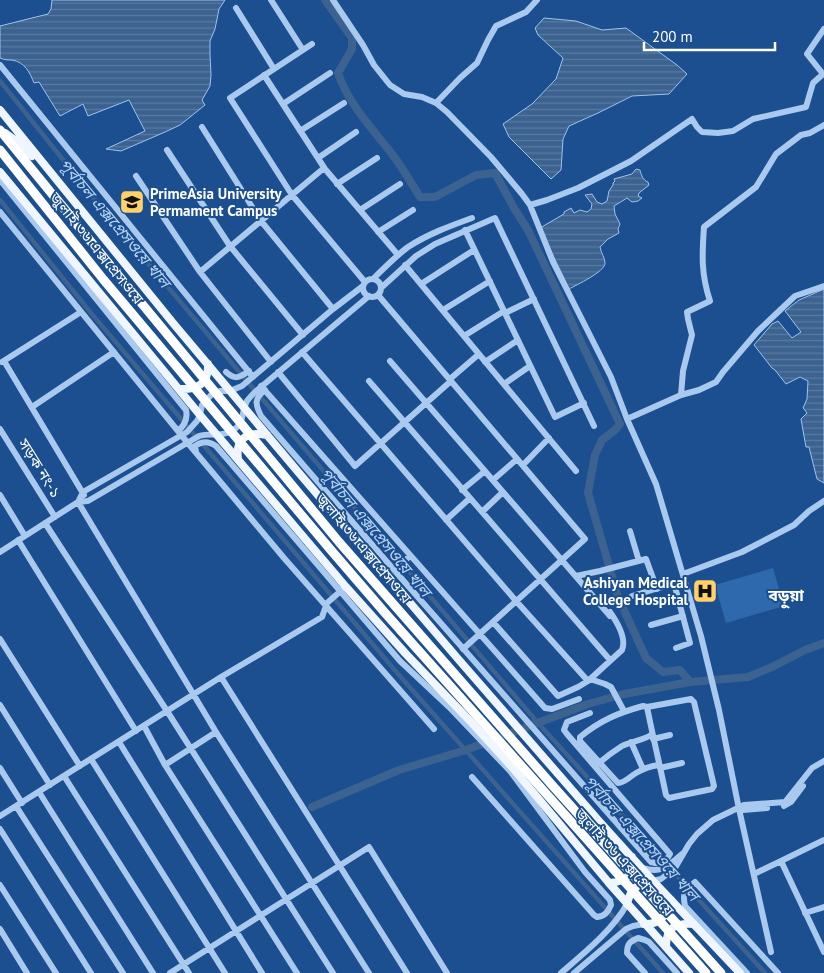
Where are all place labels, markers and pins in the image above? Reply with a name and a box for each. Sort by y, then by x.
place label: PrimeAsia University Permament Campus [150,184,283,220]
school or university icon: PrimeAsia University Permament Campus [119,189,145,215]
place label: Ashiyan Medical College Hospital [583,573,689,609]
hospital icon: Ashiyan Medical College Hospital [692,578,718,604]

